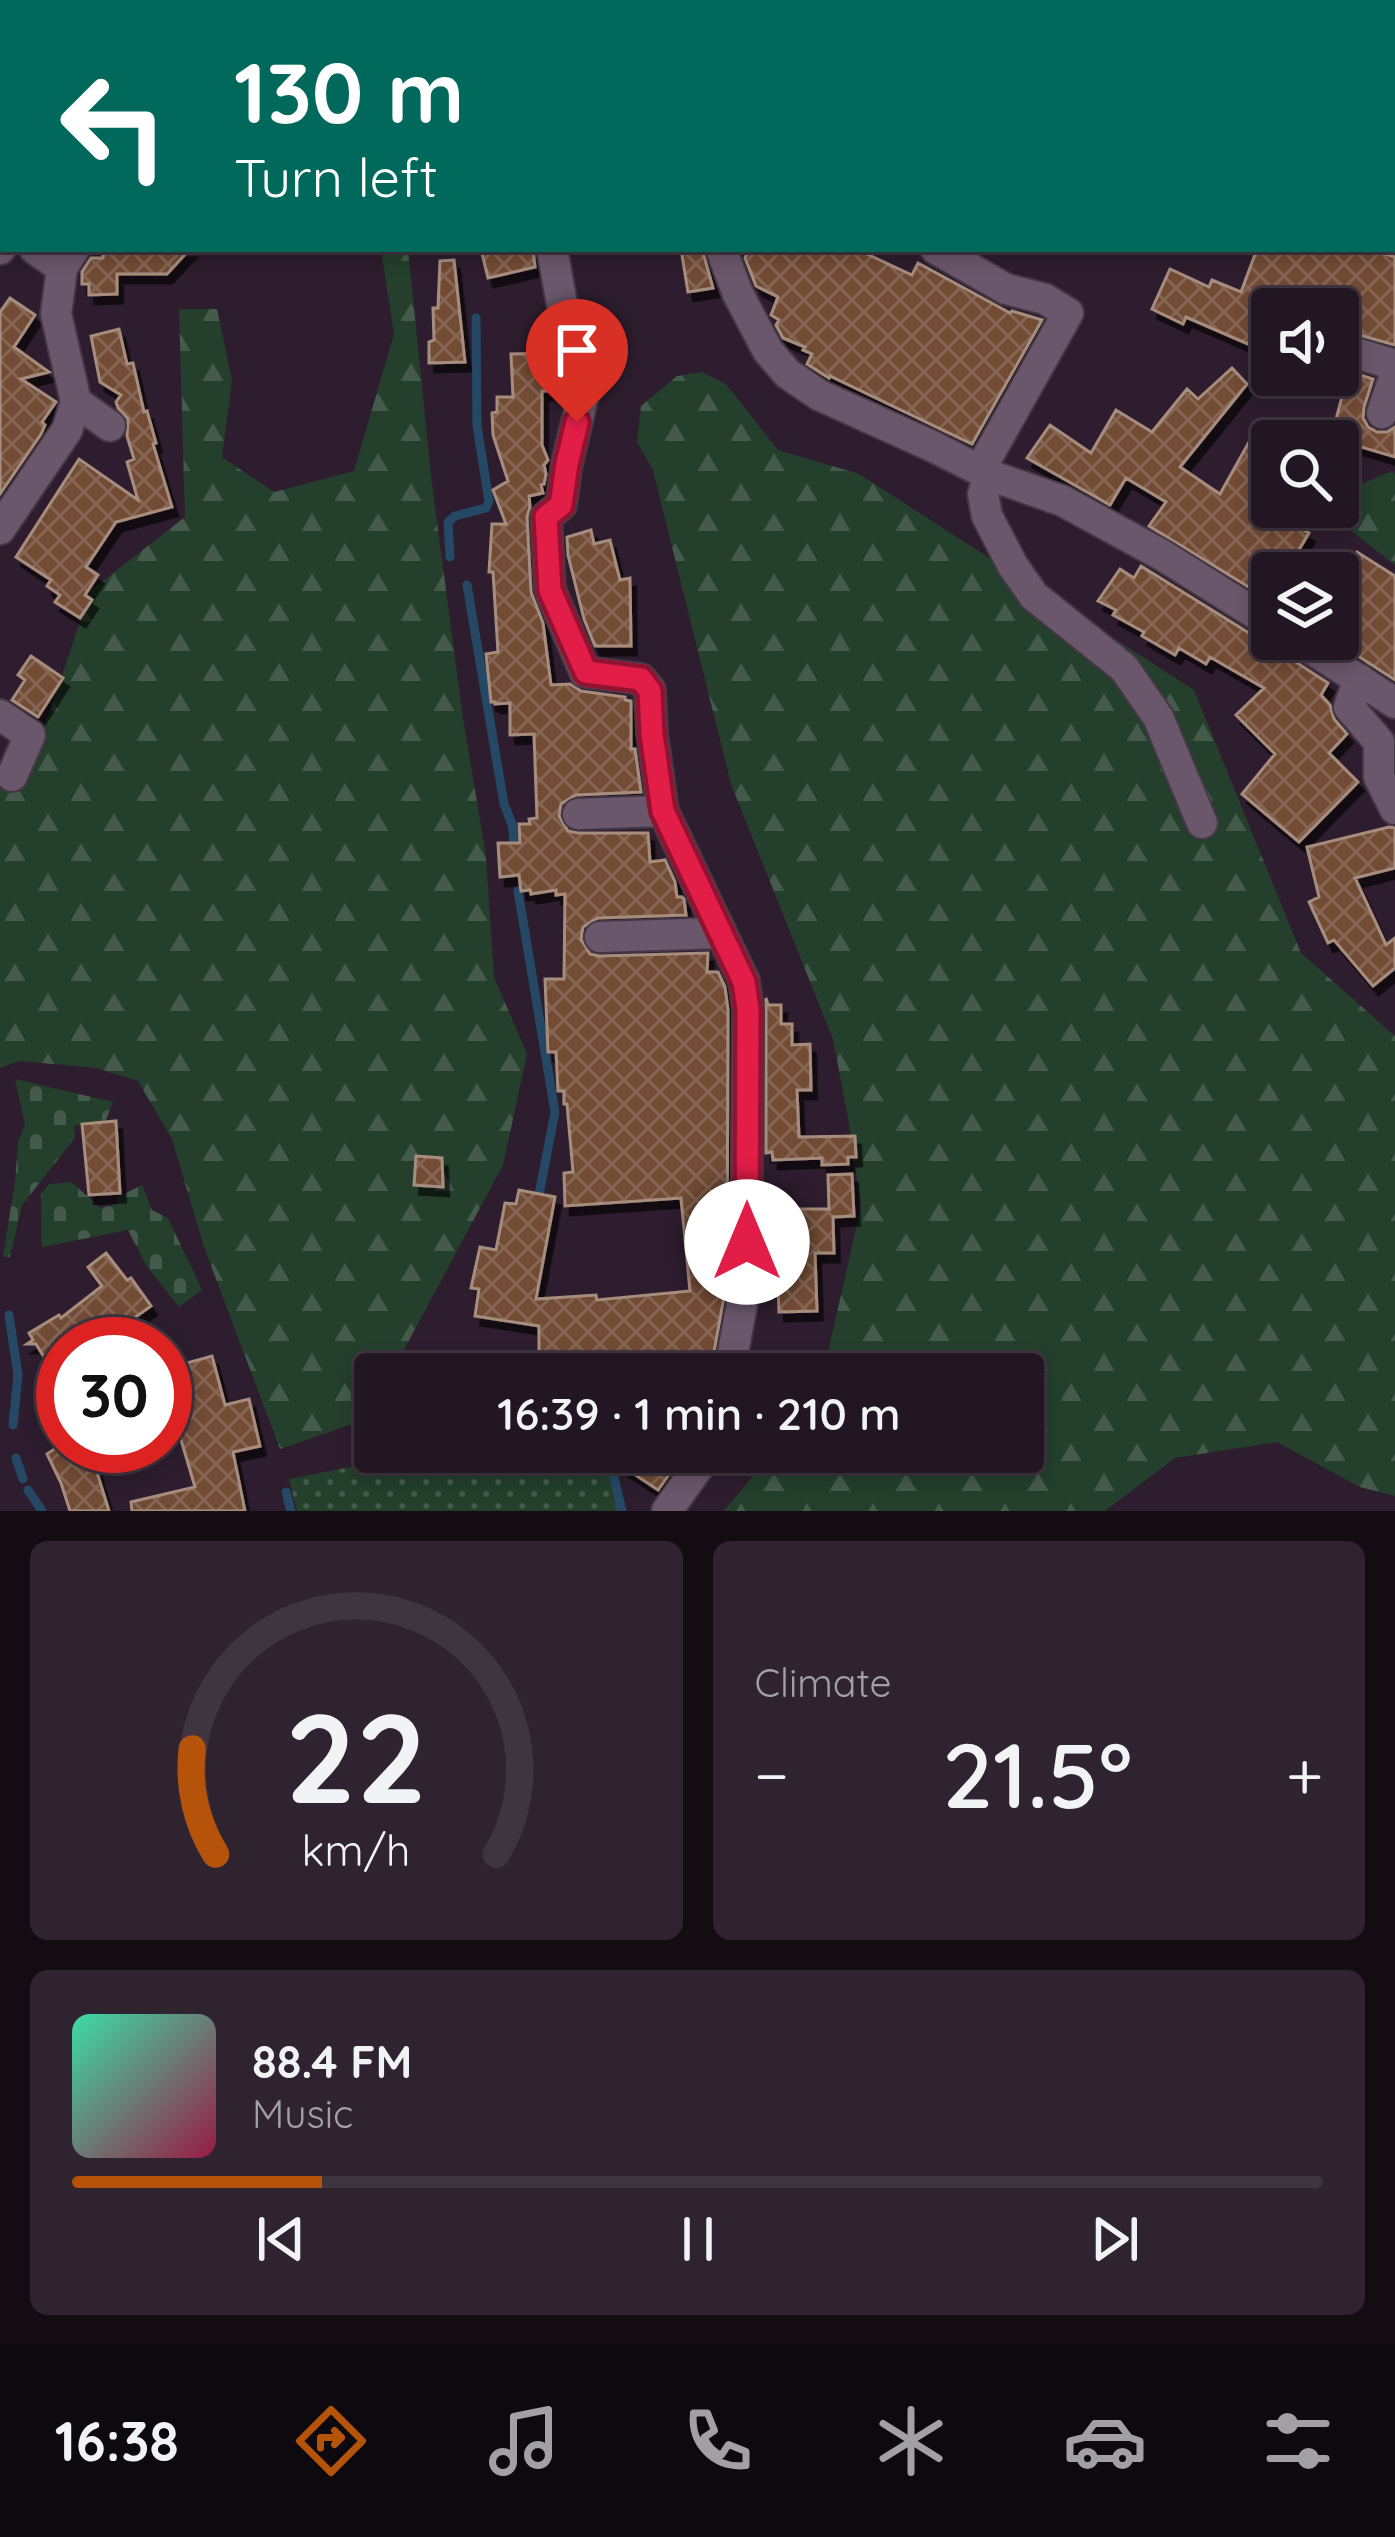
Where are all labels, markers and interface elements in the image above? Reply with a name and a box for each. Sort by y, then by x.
text: 130 m [234,39,464,144]
icon: left [36,48,192,204]
text: Turn left [234,143,438,211]
map controls [1251,288,1359,660]
button: sound [1251,288,1359,396]
pin [526,299,628,422]
icon: arrive [544,317,610,383]
button: search [1251,420,1359,528]
button: layers [1251,552,1359,660]
position arrow [684,1179,810,1305]
speed limit sign: 30 [36,1317,192,1473]
text: 16:39 · 1 min · 210 m [497,1385,901,1441]
text: Climate [755,1658,892,1707]
text: 22 [285,1678,427,1834]
text: 21.5° [942,1718,1132,1831]
text: − [755,1733,789,1816]
text: + [1286,1733,1323,1816]
text: km/h [302,1822,411,1876]
text: 88.4 FM [252,2033,412,2089]
text: Music [252,2089,353,2138]
icon: previous [248,2206,314,2272]
icon: pause [665,2206,731,2272]
icon: next [1082,2206,1148,2272]
icon: directions [289,2399,373,2483]
icon: music [482,2399,566,2483]
icon: phone [676,2399,760,2483]
icon: climate [869,2399,953,2483]
icon: car [1063,2399,1147,2483]
icon: filters [1256,2399,1340,2483]
text: 16:38 [55,2407,179,2475]

